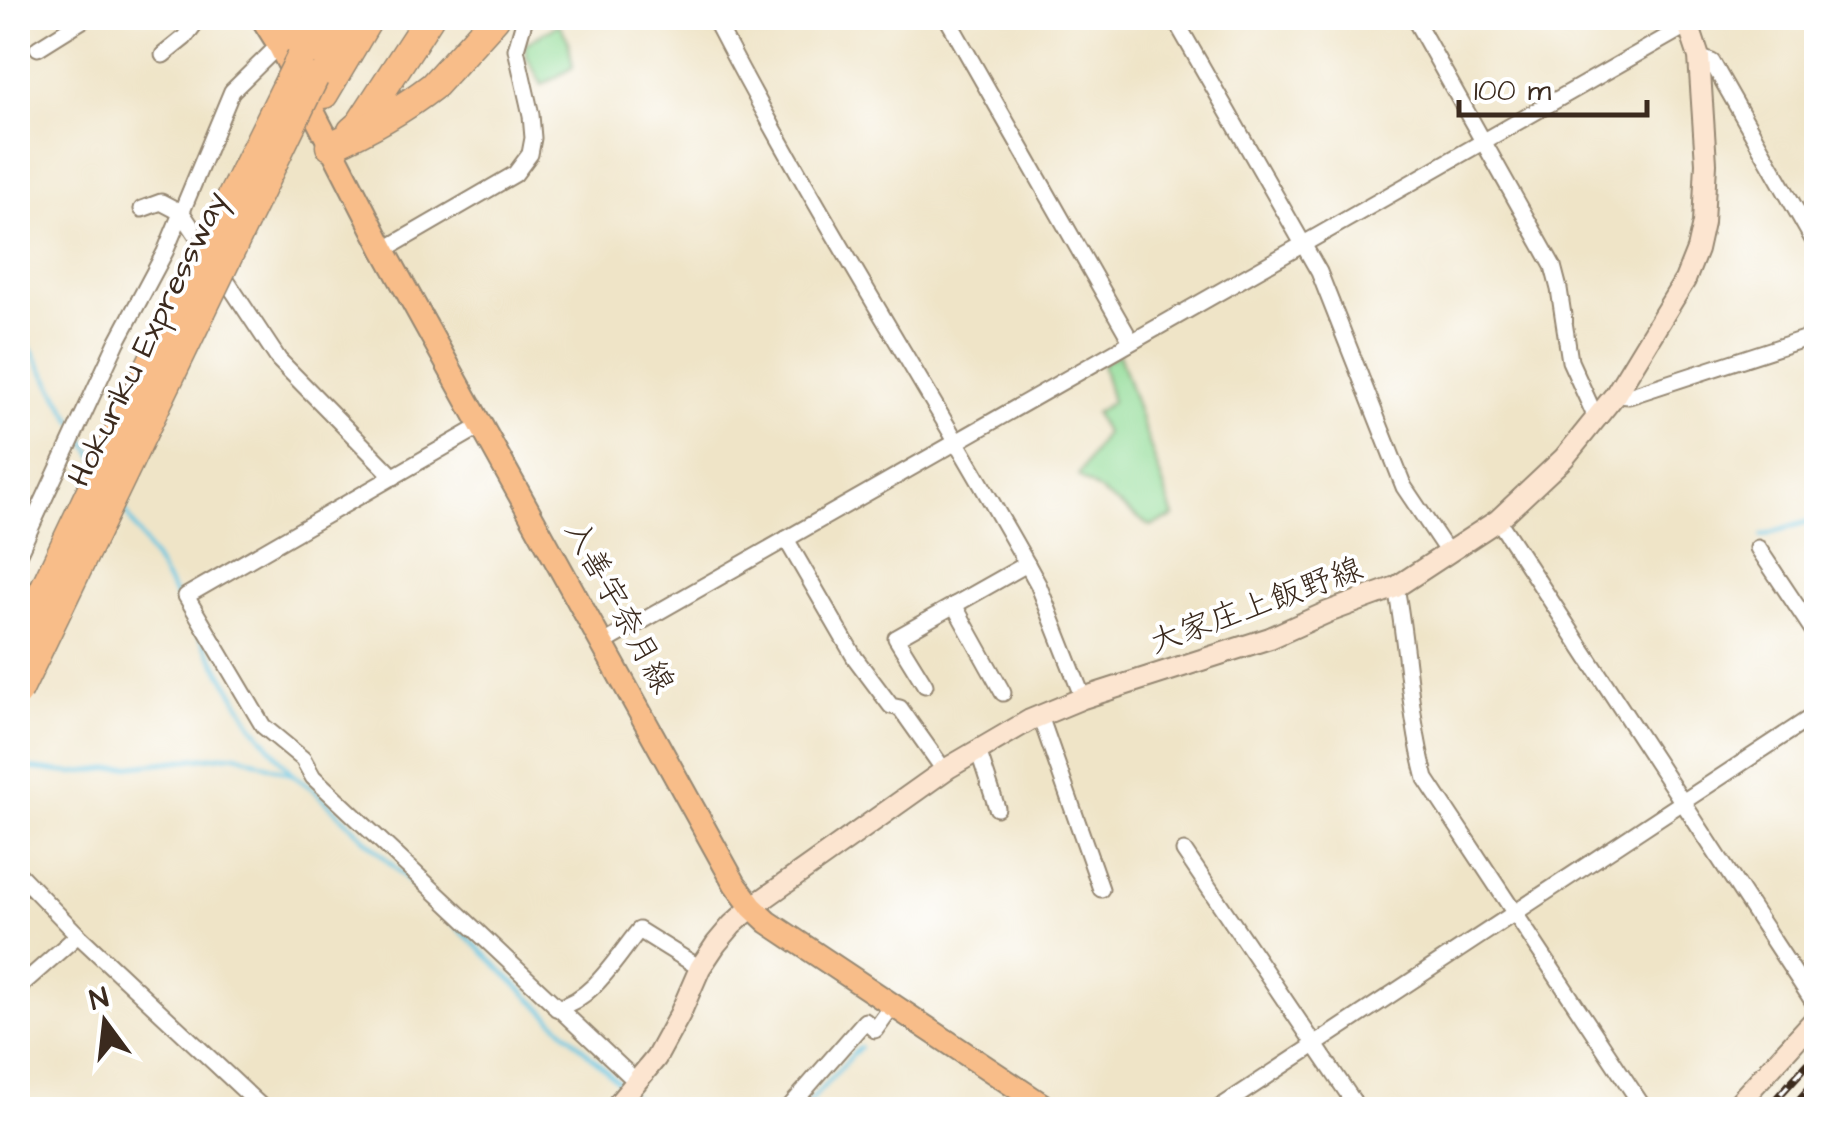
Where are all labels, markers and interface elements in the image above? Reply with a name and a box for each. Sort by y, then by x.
scale bar [1459,55,1646,117]
text: 100 m [1474,70,1552,112]
street label: Hokuriku Expressway [57,184,239,494]
street label: 入善宇奈月線 [553,512,685,702]
street label: 大家庄上飯野線 [1143,547,1369,665]
north arrow [55,972,155,1072]
text: N [85,978,113,1020]

